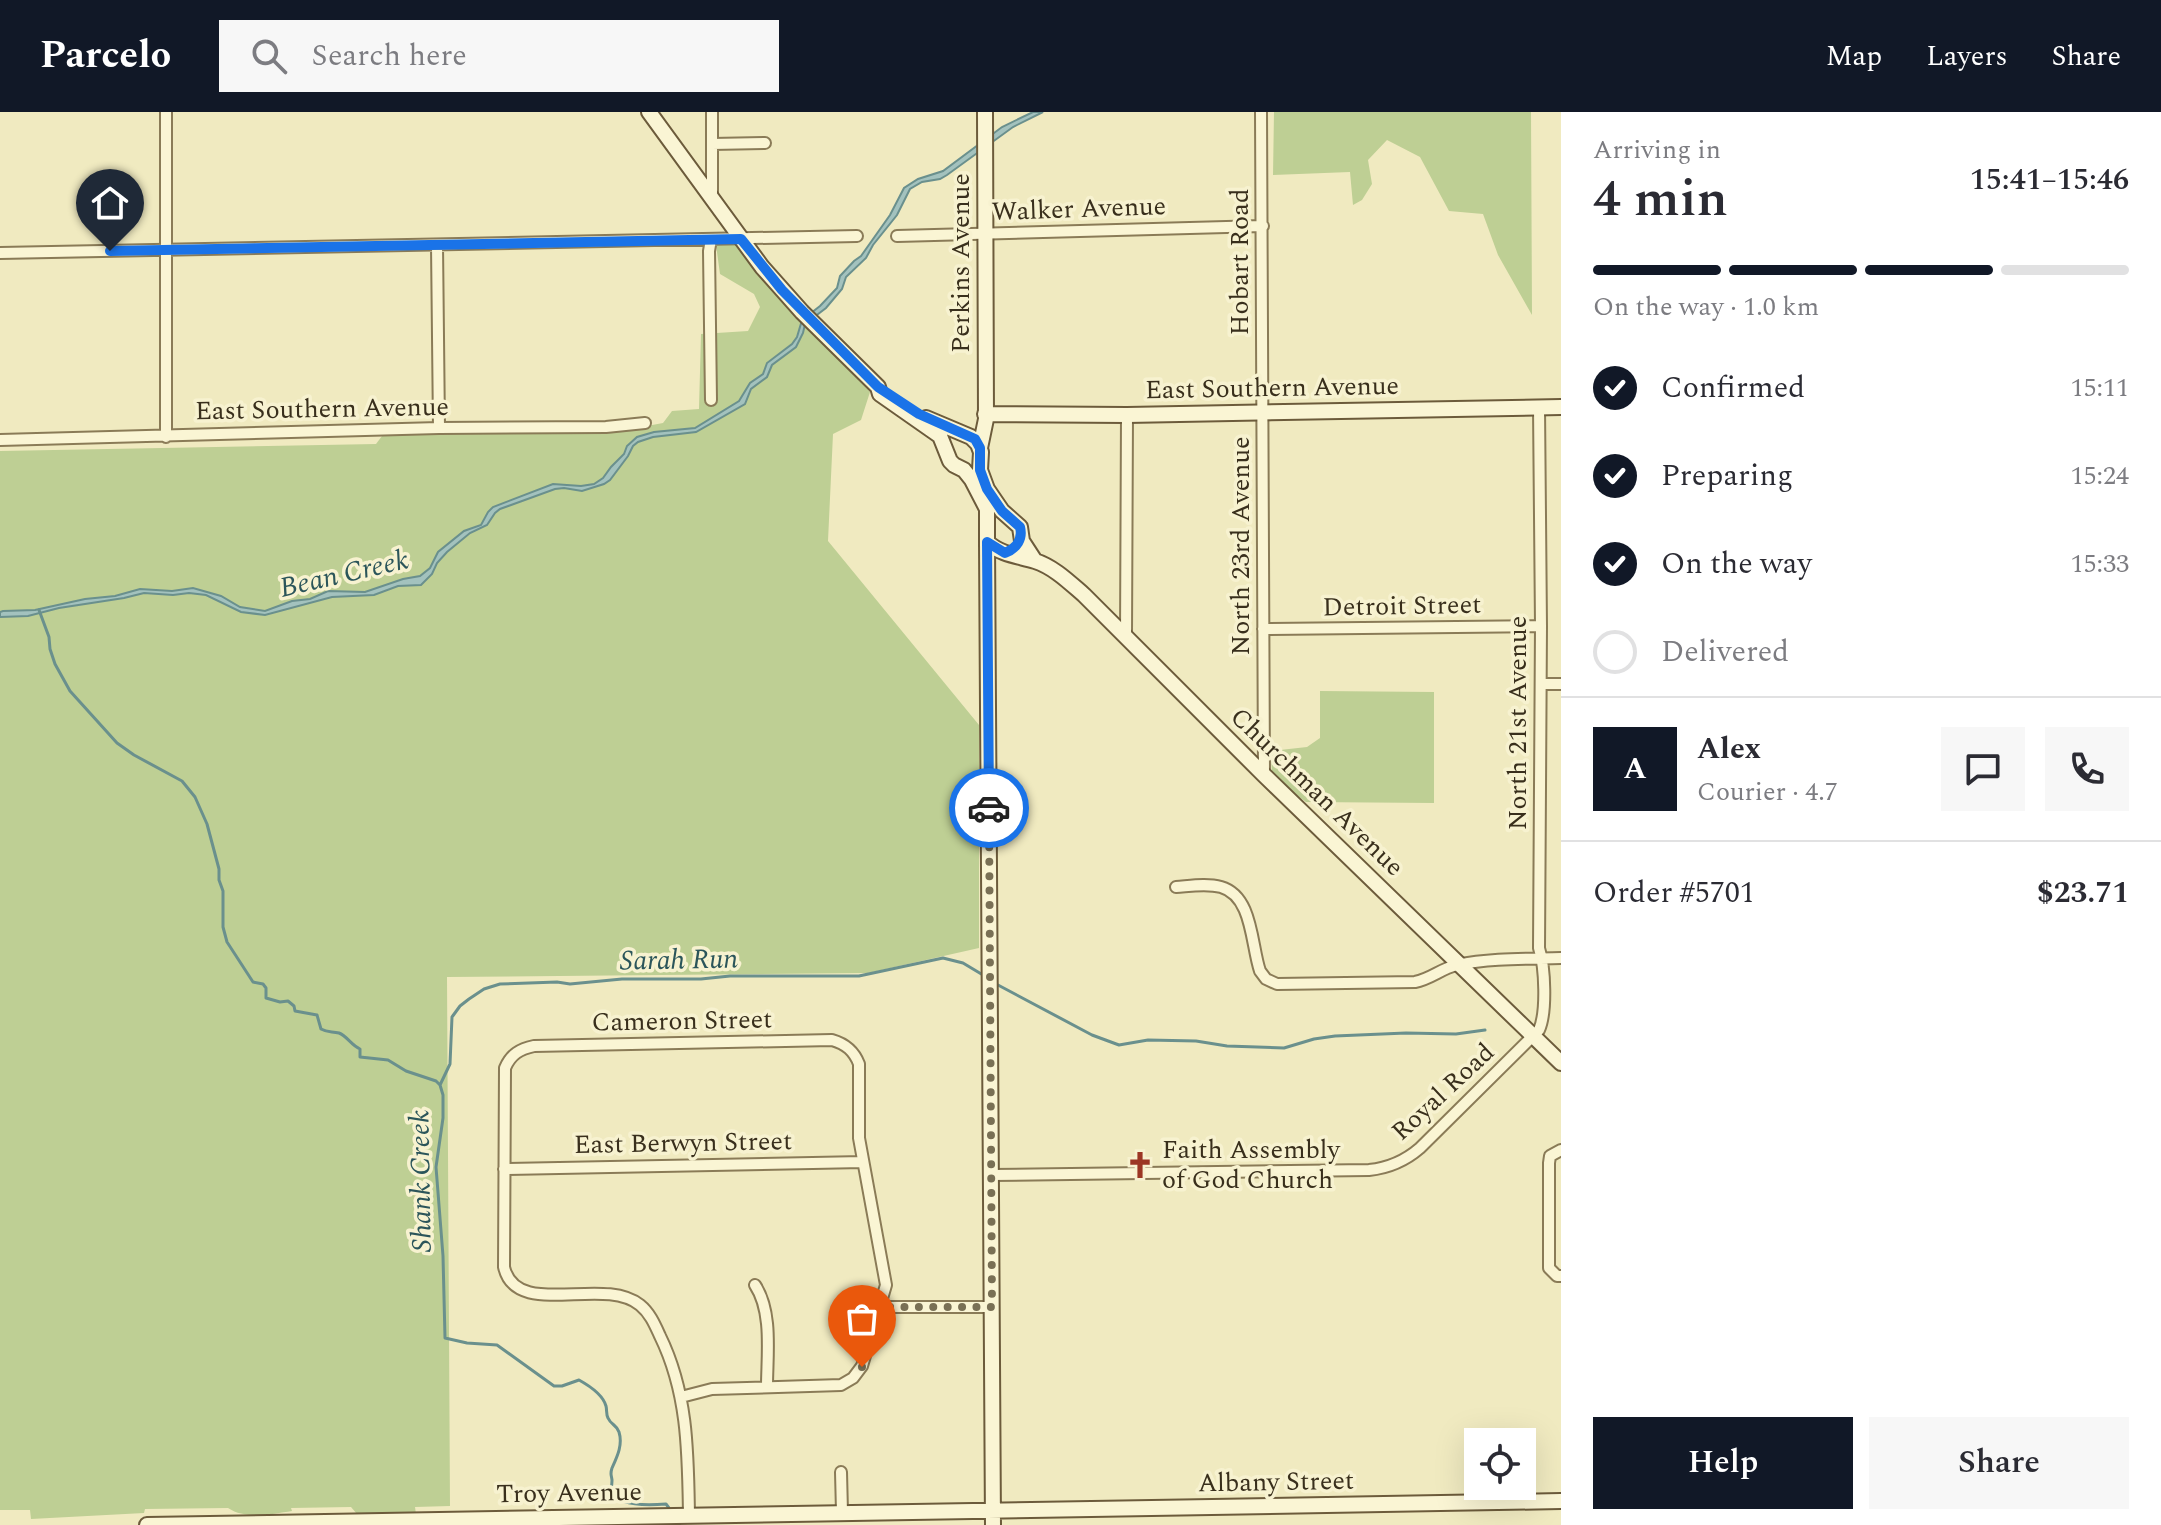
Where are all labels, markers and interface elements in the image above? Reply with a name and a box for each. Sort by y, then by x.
search box [219,20,779,92]
text: Parcelo [40,27,171,85]
text: Search here [311,33,467,79]
icon: search [247,34,291,78]
text: Map [1826,35,1882,78]
text: Layers [1926,35,2008,78]
text: Share [2052,35,2121,78]
text: Arriving in [1593,130,1721,170]
text: 15:41–15:46 [1970,157,2129,203]
text: 4 min [1593,160,1728,239]
pin [76,169,144,251]
street label: Perkins Avenue [941,173,981,353]
icon: home [88,181,132,225]
street label: Walker Avenue [991,186,1167,232]
street label: Hobart Road [1220,188,1260,336]
text: On the way · 1.0 km [1593,287,1819,327]
text: Confirmed [1661,365,1805,411]
street label: East Southern Avenue [1145,366,1399,410]
icon: check [1593,366,1637,410]
text: 15:11 [2070,368,2129,408]
street label: East Southern Avenue [195,387,449,431]
street label: North 23rd Avenue [1221,436,1261,656]
text: Preparing [1661,453,1793,499]
icon: check [1593,454,1637,498]
text: 15:24 [2070,456,2129,496]
water label: Bean Creek [275,538,413,610]
text: On the way [1661,541,1812,587]
icon: check [1593,542,1637,586]
text: 15:33 [2070,544,2129,584]
street label: Detroit Street [1322,585,1482,627]
street label: North 21st Avenue [1498,616,1538,830]
text: Delivered [1661,629,1789,675]
street label: Churchman Avenue [1221,698,1413,886]
text: Alex [1697,726,1761,772]
button: chat [1941,727,2025,811]
button: phone [2045,727,2129,811]
text: A [1623,746,1647,792]
courier [949,768,1029,848]
text: Courier · 4.7 [1697,772,1838,812]
icon: car [967,786,1011,830]
text: Order #5701 [1593,870,1755,916]
text: $23.71 [2037,870,2129,916]
water label: Sarah Run [619,937,739,983]
street label: Cameron Street [591,999,773,1043]
street label: Royal Road [1382,1033,1504,1151]
water label: Shank Creek [398,1109,444,1253]
street label: East Berwyn Street [573,1121,793,1165]
place label: Faith Assembly of God Church [1162,1130,1341,1200]
church icon: Faith Assembly of God Church [1125,1150,1155,1180]
pin [828,1285,896,1367]
icon: bag [840,1297,884,1341]
button: Help [1593,1417,1853,1509]
button: Share [1869,1417,2129,1509]
map controls [1464,1428,1536,1500]
button: locate [1464,1428,1536,1500]
street label: Albany Street [1197,1461,1355,1503]
street label: Troy Avenue [496,1472,642,1514]

